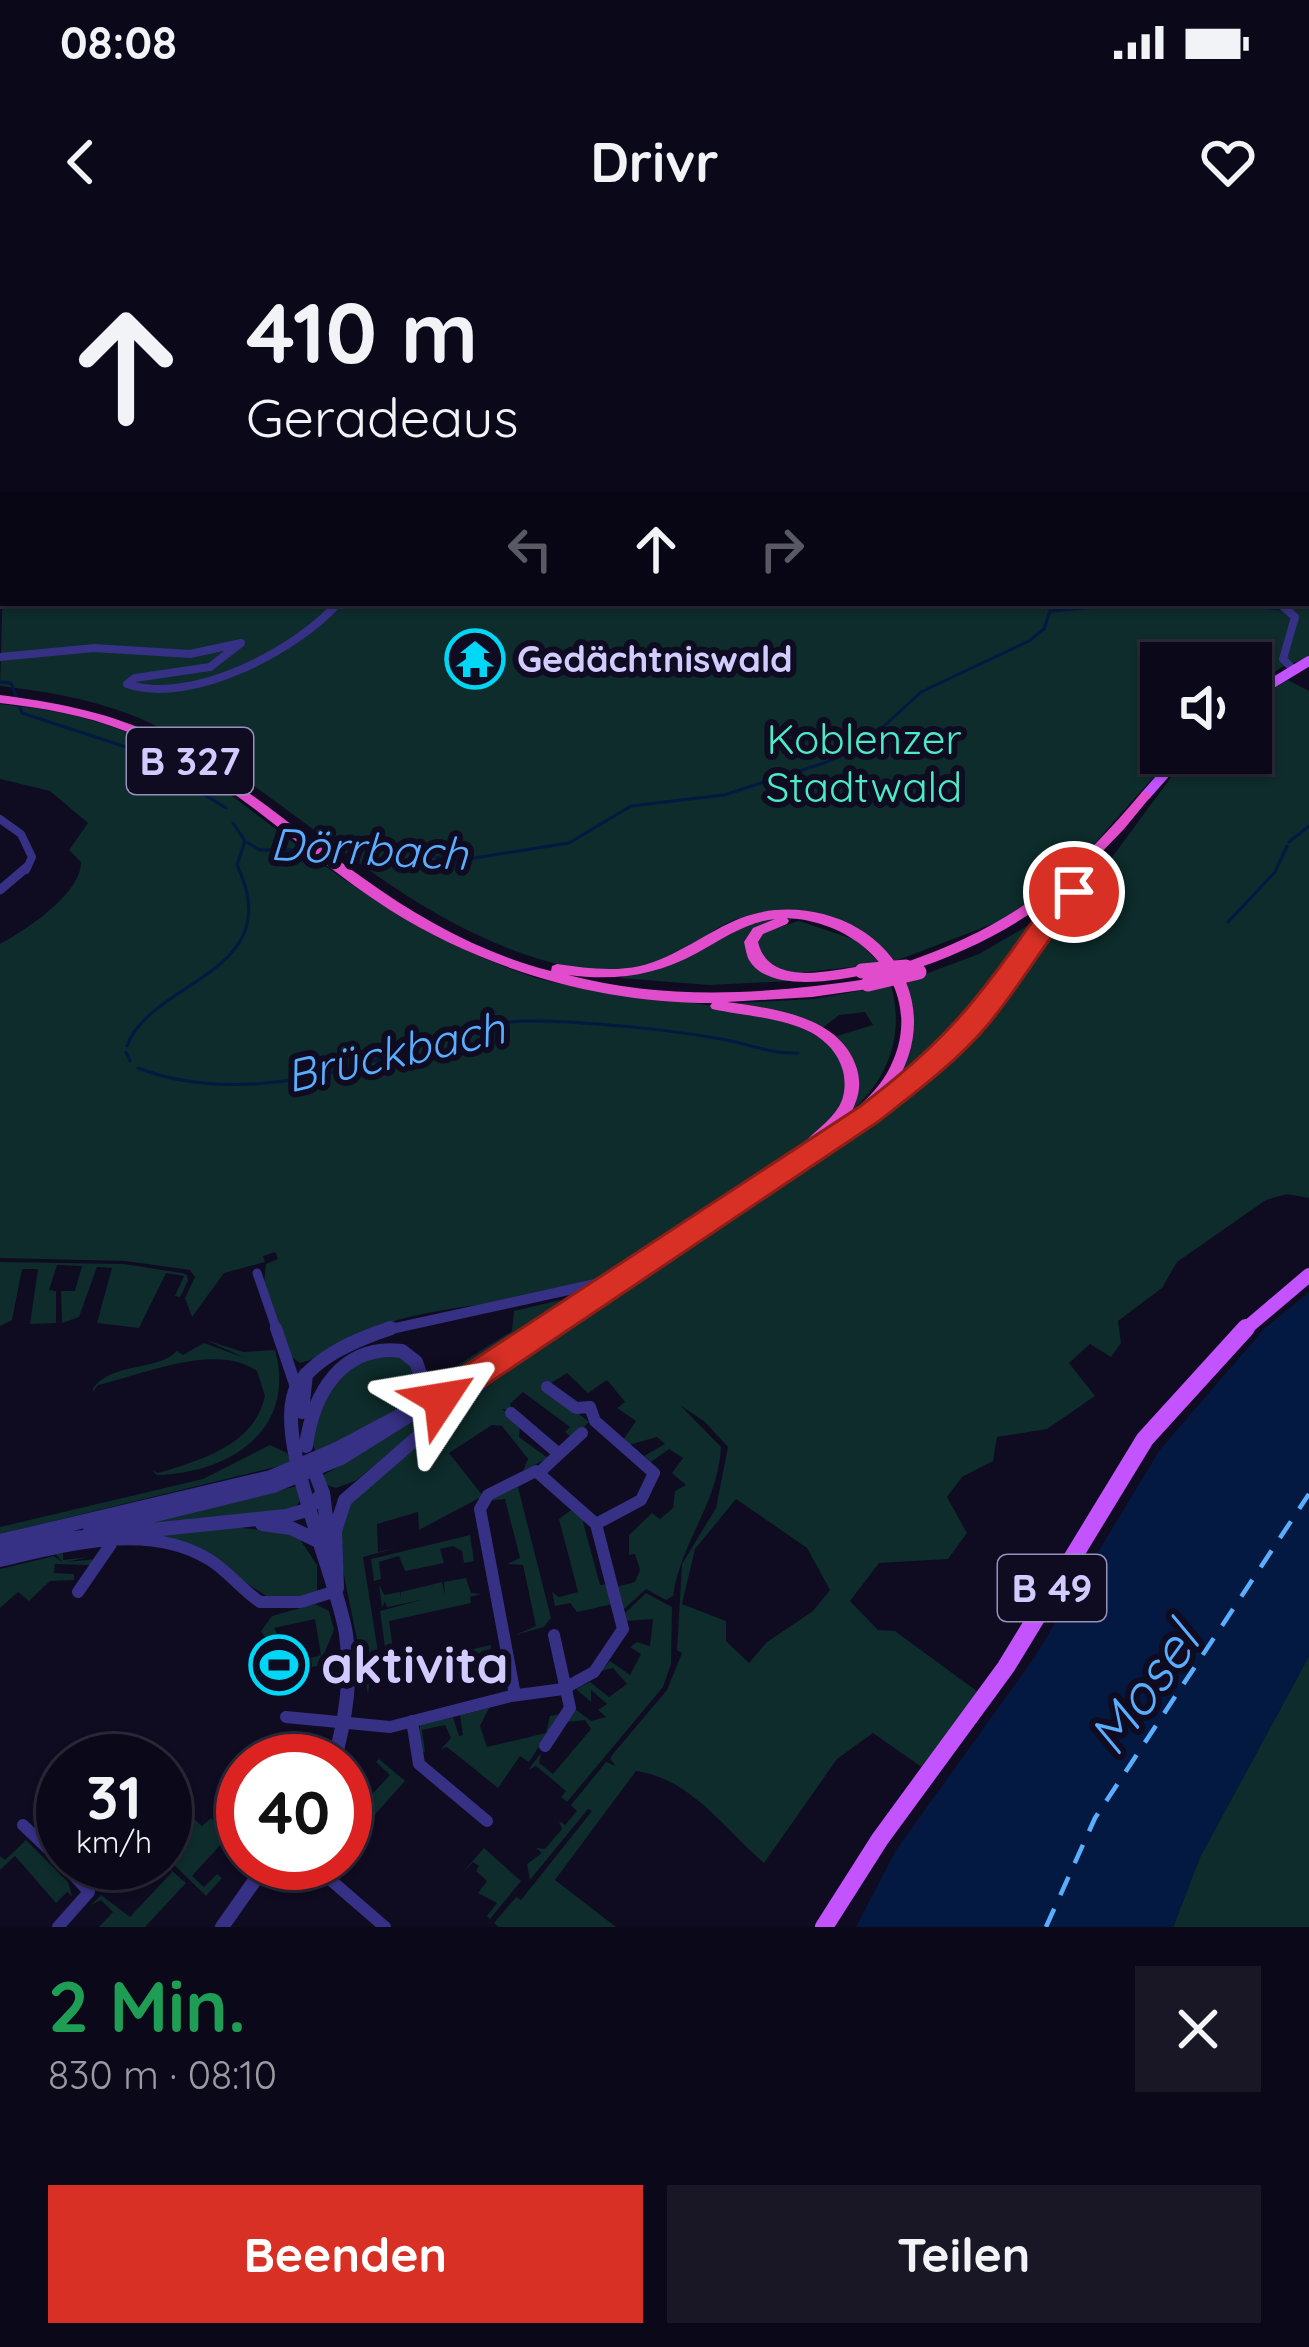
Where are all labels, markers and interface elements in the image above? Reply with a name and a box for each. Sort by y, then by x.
text: 08:08 [60,14,177,70]
text: Drivr [590,128,719,196]
icon: back [48,129,114,195]
icon: heart [1195,129,1261,195]
text: 410 m [246,279,478,384]
icon: ahead [48,288,204,444]
text: Geradeaus [246,383,519,451]
icon: left [497,516,563,582]
icon: ahead [623,516,689,582]
icon: right [749,516,815,582]
temple icon: Gedächtniswald [444,628,506,690]
place label: Gedächtniswald [517,636,793,681]
map controls [1140,642,1272,774]
button: sound [1140,642,1272,774]
park label: Koblenzer Stadtwald [766,712,962,813]
road number: B 327 [127,728,253,794]
water label: Dörrbach [269,815,471,881]
pin [1023,841,1125,943]
icon: arrive [1041,859,1107,925]
water label: Brückbach [280,998,511,1103]
position arrow [378,1336,504,1462]
road number: B 49 [998,1555,1106,1621]
water label: Mosel [1073,1605,1217,1767]
place label: aktivita [321,1632,509,1696]
sports icon: aktivita [248,1634,310,1696]
speed limit sign: 40 [216,1734,372,1890]
text: 31 [86,1759,142,1834]
text: km/h [76,1823,152,1861]
text: 2 Min. [48,1960,246,2050]
button: close [1135,1966,1261,2092]
text: 830 m · 08:10 [48,2050,277,2099]
button: Beenden [48,2185,643,2323]
button: Teilen [667,2185,1261,2323]

